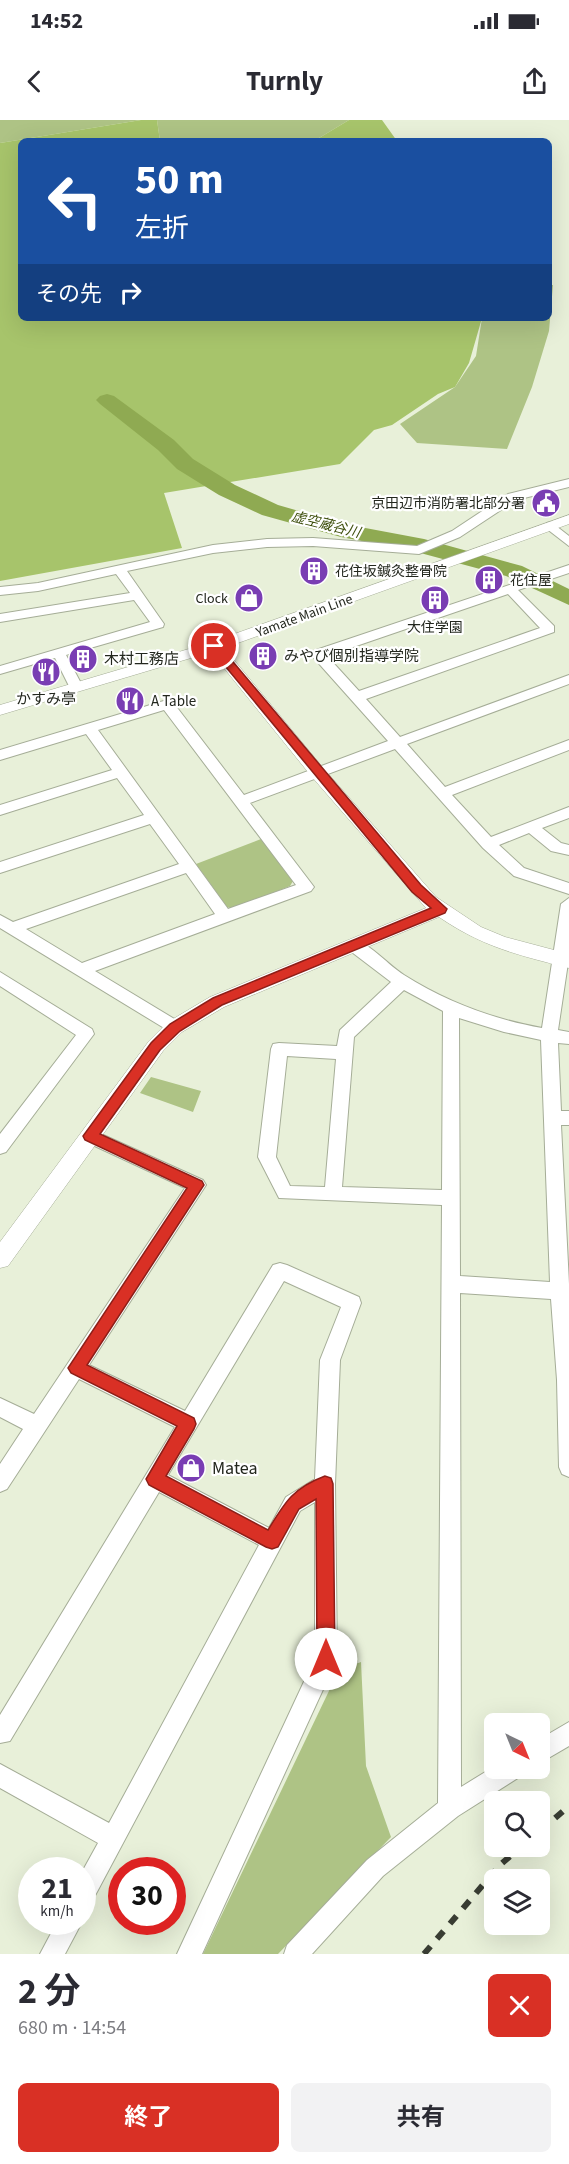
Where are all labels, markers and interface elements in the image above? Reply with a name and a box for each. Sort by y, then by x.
text: 14:52 [30,5,83,37]
text: Turnly [246,62,323,101]
icon: back [18,65,51,98]
icon: share [518,65,551,98]
text: 50 m [135,150,224,210]
icon: left [36,162,114,240]
text: 左折 [135,209,189,248]
icon: right [114,276,147,309]
text: その先 [36,278,102,310]
public building icon: 京田辺市消防署北部分署 [530,487,562,519]
place label: 京田辺市消防署北部分署 [371,494,525,514]
water label: 虚空蔵谷川 [289,507,364,544]
building icon: 花住坂鍼灸整骨院 [298,555,330,587]
place label: 花住坂鍼灸整骨院 [335,562,447,582]
building icon: 花住屋 [473,564,505,596]
place label: 花住屋 [510,571,552,591]
shop icon: Clock [233,582,265,614]
building icon: 大住学園 [419,584,451,616]
place label: Clock [196,589,228,609]
street label: Yamate Main Line [252,589,356,643]
place label: 大住学園 [407,618,463,638]
pin [188,620,239,671]
icon: arrive [197,629,230,662]
building icon: みやび個別指導学院 [247,640,279,672]
building icon: 木村工務店 [67,643,99,675]
place label: みやび個別指導学院 [284,646,419,667]
place label: 木村工務店 [104,649,179,670]
restaurant icon: かすみ亭 [30,656,62,688]
restaurant icon: A Table [114,685,146,717]
place label: かすみ亭 [16,689,76,710]
place label: A Table [151,691,196,712]
shop icon: Matea [175,1452,207,1484]
place label: Matea [212,1456,258,1481]
position arrow [294,1627,358,1691]
north arrow [484,1713,550,1779]
map controls [484,1713,550,1935]
button: search [484,1791,550,1857]
speed limit sign: 30 [108,1857,186,1935]
text: 21 [41,1867,73,1910]
button: layers [484,1869,550,1935]
text: km/h [40,1901,74,1922]
text: 2 分 [18,1966,80,2017]
button: close [488,1974,551,2037]
text: 680 m · 14:54 [18,2014,126,2042]
button: 終了 [18,2083,279,2152]
button: 共有 [291,2083,551,2152]

